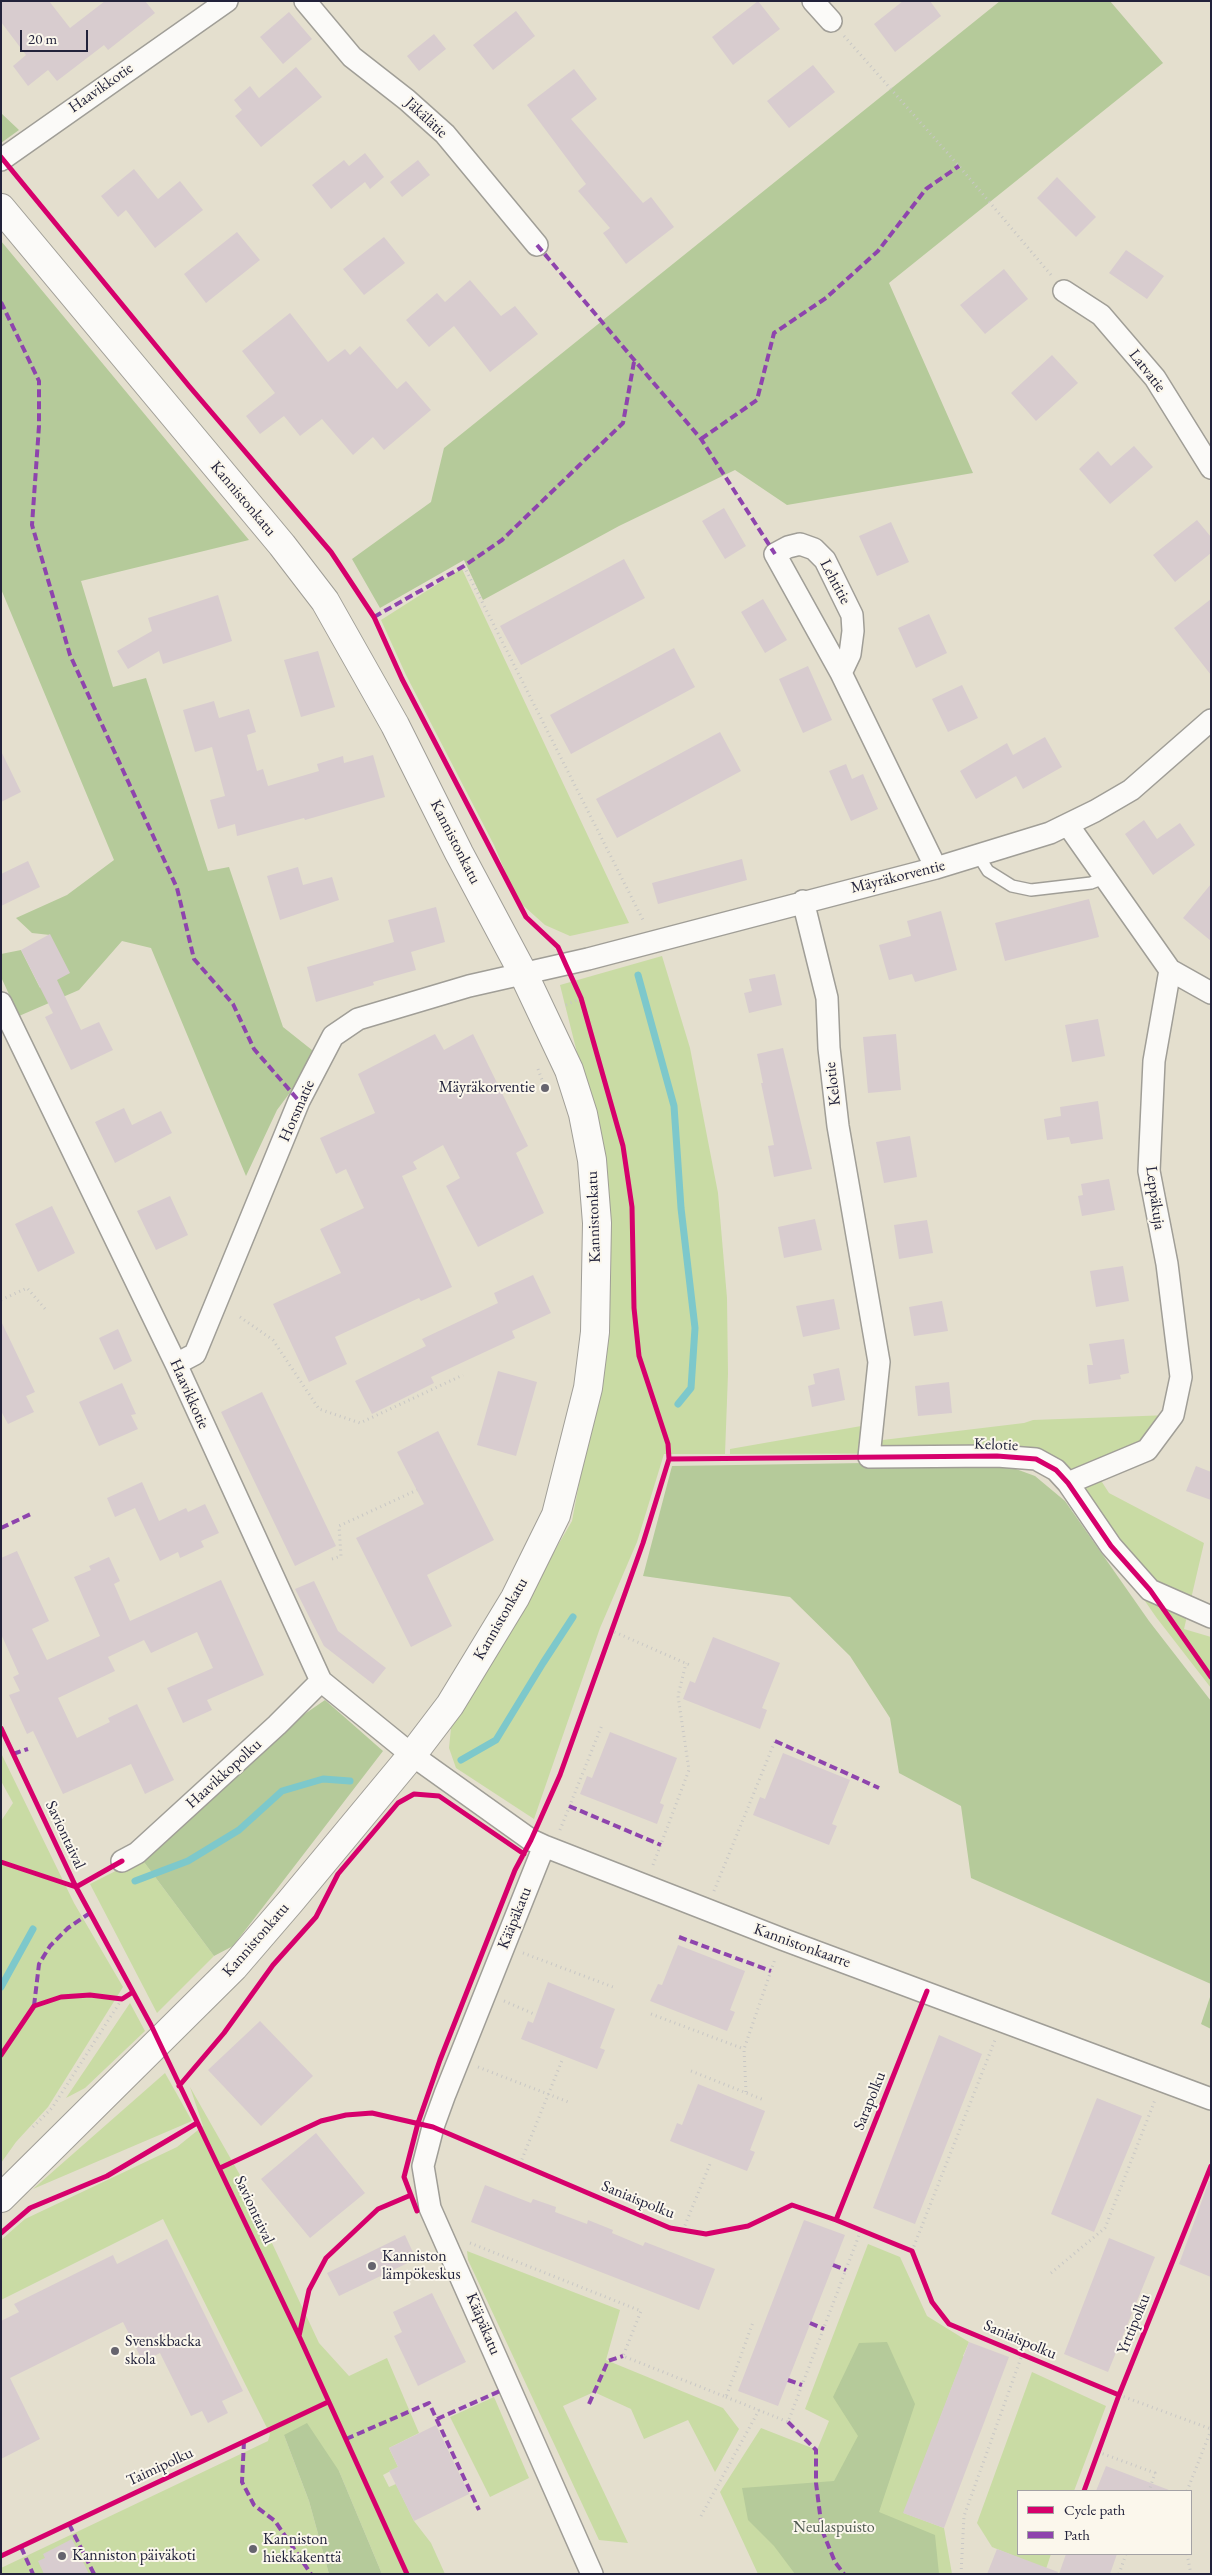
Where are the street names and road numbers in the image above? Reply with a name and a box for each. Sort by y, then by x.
street label: Haavikkotie [65,59,137,117]
street label: Jäkälätie [401,94,451,142]
street label: Latvatie [1124,346,1170,396]
street label: Kannistonkatu [206,458,280,540]
street label: Lehtitie [815,556,855,608]
street label: Kannistonkatu [426,797,484,887]
street label: Mäyräkorventie [849,856,947,898]
street label: Kelotie [821,1061,845,1107]
street label: Horsmatie [275,1077,319,1145]
street label: Leppäkuja [1141,1165,1169,1231]
street label: Kannistonkatu [583,1171,605,1263]
street label: Haavikkotie [165,1356,213,1432]
street label: Kelotie [974,1435,1018,1455]
street label: Kannistonkatu [470,1574,532,1664]
street label: Haavikkopolku [182,1735,266,1813]
street label: Saviontaival [41,1798,89,1872]
street label: Kääpäkatu [494,1884,536,1952]
street label: Kannistonkatu [219,1899,293,1981]
street label: Kannistonkaarre [751,1920,853,1972]
street label: Sarapolku [850,2069,890,2133]
street label: Saviontaival [230,2173,278,2247]
street label: Saniaispolku [599,2177,677,2223]
street label: Kääpäkatu [461,2290,505,2358]
street label: Yrttipolku [1113,2291,1155,2357]
street label: Saniaispolku [981,2316,1059,2364]
street label: Taimipolku [124,2443,196,2491]

